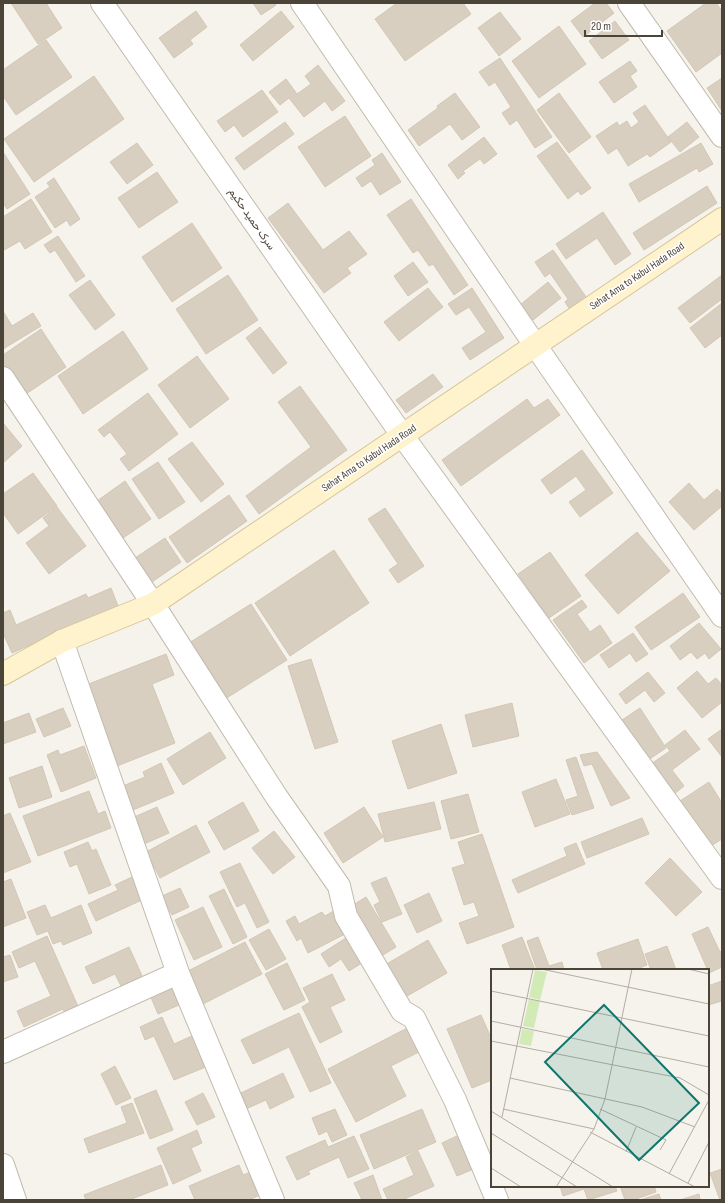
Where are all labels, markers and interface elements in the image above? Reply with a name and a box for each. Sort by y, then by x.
scale bar [585,12,662,38]
text: 20 m [591,19,611,34]
street label: سرک حمید حکیم [225,186,278,253]
street label: Sehat Ama to Kabul Hada Road [587,239,687,313]
street label: Sehat Ama to Kabul Hada Road [319,421,419,495]
inset map [491,969,709,1187]

